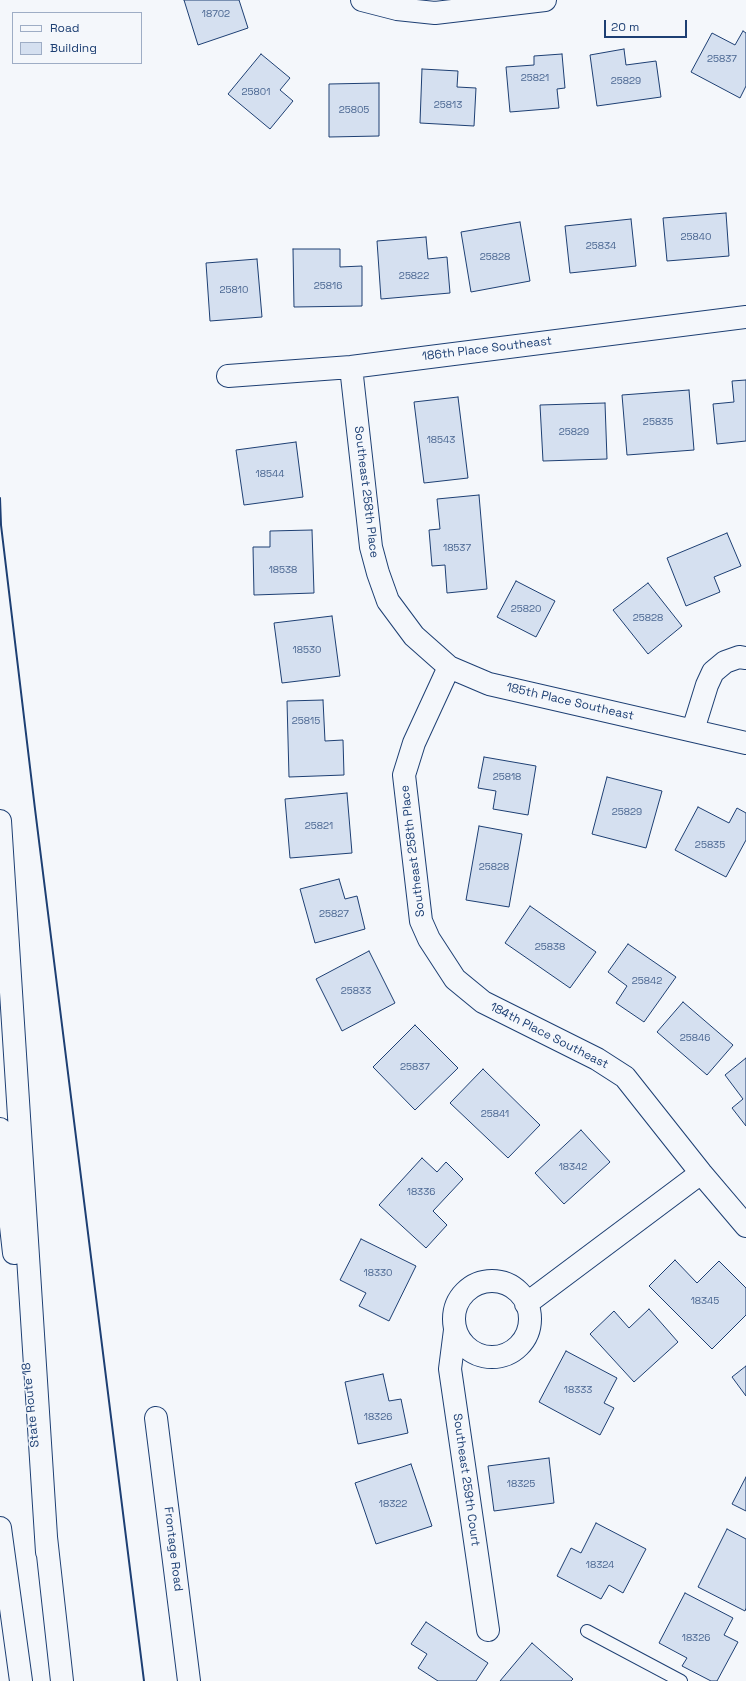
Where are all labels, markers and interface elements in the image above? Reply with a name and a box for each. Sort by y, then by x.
house number: 18702 [202,8,230,20]
legend [12,12,142,64]
scale bar [606,12,689,38]
text: 20 m [611,19,639,35]
text: Road [50,20,79,36]
text: Building [50,40,97,56]
house number: 25837 [707,53,737,65]
house number: 25821 [521,72,549,84]
house number: 25829 [611,75,641,87]
house number: 25801 [242,86,270,98]
house number: 25813 [434,99,462,111]
house number: 25805 [339,104,369,116]
house number: 25840 [681,231,711,243]
house number: 25834 [586,240,616,252]
house number: 25828 [480,251,510,263]
house number: 25822 [399,270,429,282]
house number: 25816 [314,280,342,292]
house number: 25810 [220,284,248,296]
street label: 186th Place Southeast [421,334,553,364]
house number: 25835 [643,416,673,428]
street label: Southeast 258th Place [351,425,381,559]
house number: 25829 [559,426,589,438]
house number: 18543 [427,434,455,446]
house number: 18544 [256,468,284,480]
house number: 18537 [443,542,471,554]
house number: 18538 [269,564,297,576]
house number: 25820 [511,603,541,615]
house number: 25828 [633,612,663,624]
house number: 18530 [293,644,321,656]
street label: 185th Place Southeast [505,680,635,724]
house number: 25815 [292,715,320,727]
house number: 25818 [493,771,521,783]
street label: Southeast 258th Place [398,784,428,918]
house number: 25829 [612,806,642,818]
house number: 25821 [305,820,333,832]
house number: 25835 [695,839,725,851]
house number: 25828 [479,861,509,873]
house number: 25827 [319,908,349,920]
house number: 25838 [535,941,565,953]
house number: 25842 [632,975,662,987]
house number: 25833 [341,985,371,997]
street label: 184th Place Southeast [487,1000,611,1072]
house number: 25846 [680,1032,710,1044]
house number: 25837 [400,1061,430,1073]
house number: 25841 [481,1108,509,1120]
house number: 18342 [559,1161,587,1173]
house number: 18336 [407,1186,435,1198]
house number: 18330 [364,1267,392,1279]
house number: 18345 [691,1295,719,1307]
street label: State Route 18 [19,1362,43,1448]
house number: 18333 [564,1384,592,1396]
house number: 18326 [364,1411,392,1423]
street label: Southeast 259th Court [450,1413,482,1547]
house number: 18325 [507,1478,535,1490]
house number: 18322 [379,1498,407,1510]
street label: Frontage Road [161,1506,185,1592]
house number: 18324 [586,1559,614,1571]
house number: 18326 [682,1632,710,1644]

